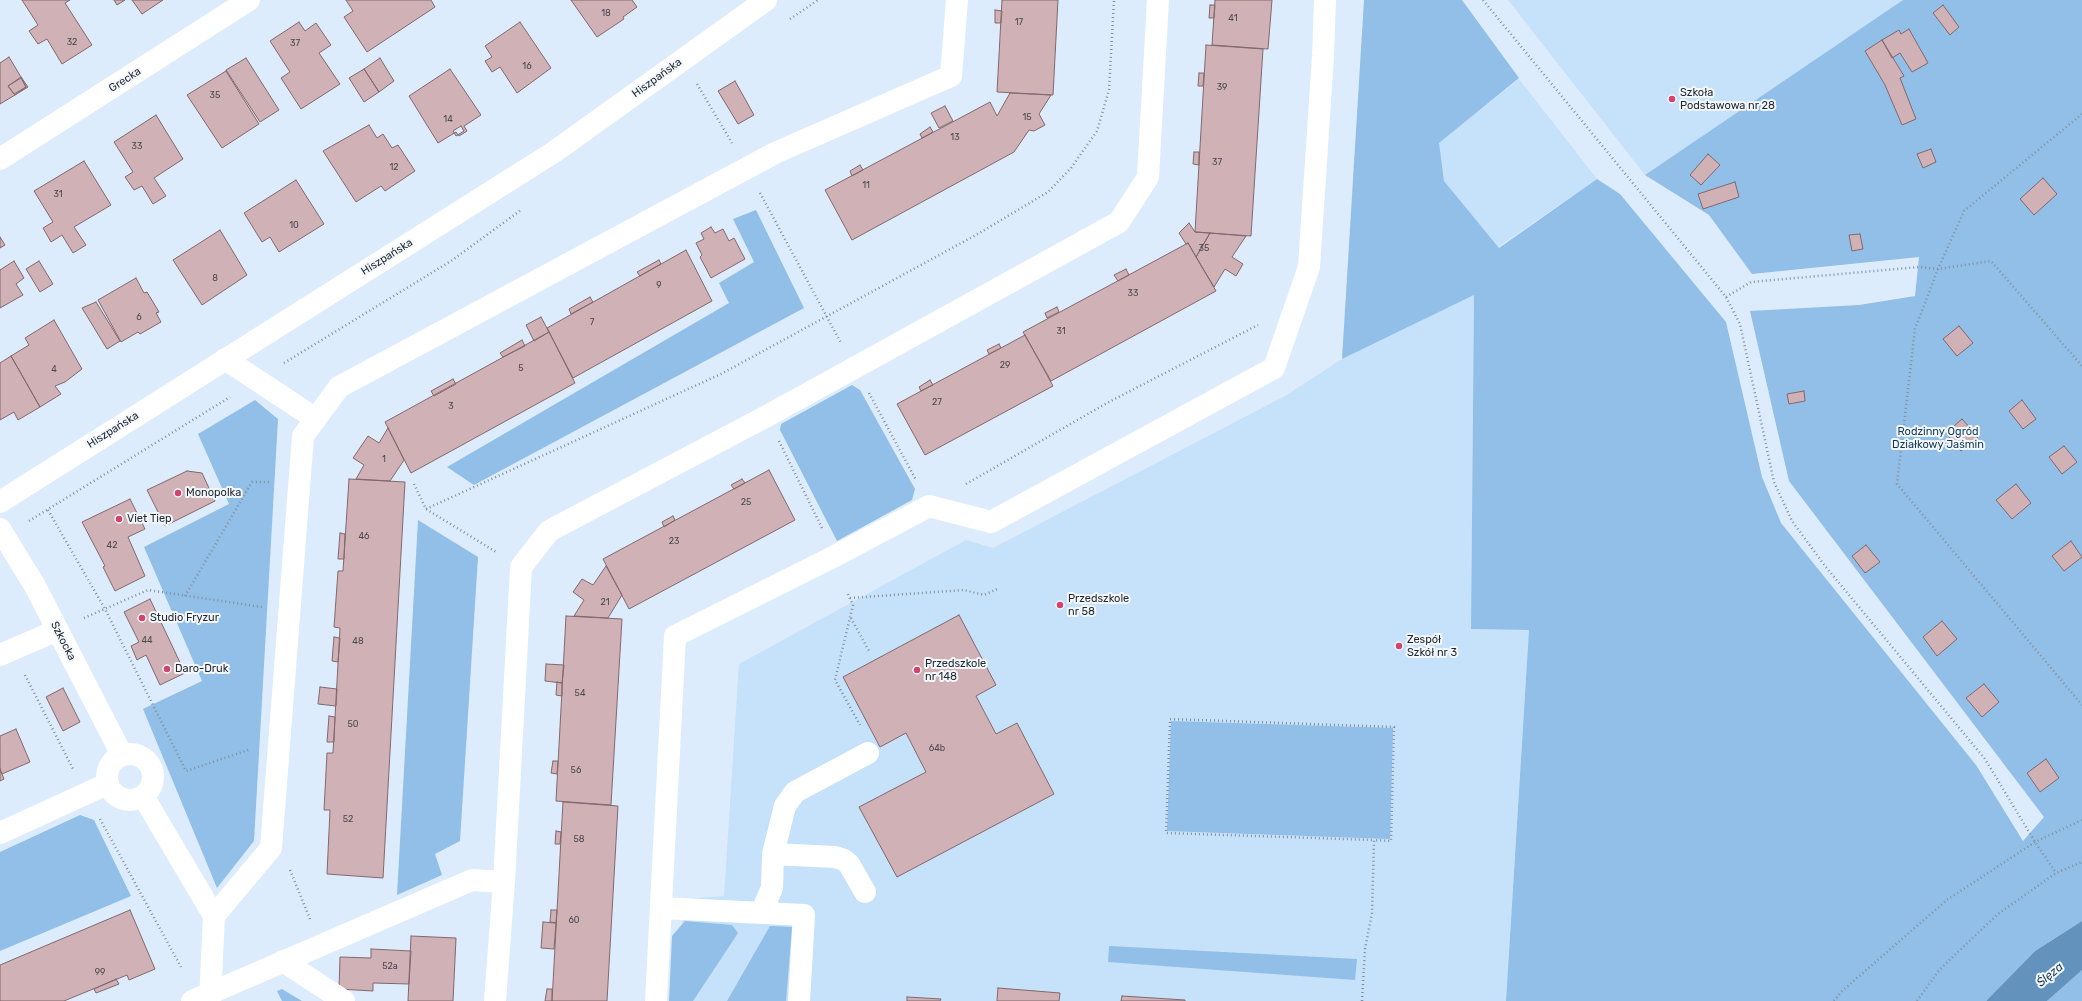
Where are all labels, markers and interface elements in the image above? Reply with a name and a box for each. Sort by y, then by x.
house number: 18 [601,8,611,18]
house number: 41 [1228,13,1238,23]
house number: 17 [1015,17,1023,27]
house number: 32 [67,37,77,47]
house number: 37 [290,38,300,48]
street label: Hiszpańska [630,56,684,100]
house number: 16 [522,61,532,71]
street label: Grecka [107,65,143,95]
house number: 39 [1217,82,1227,92]
place label: Szkoła Podstawowa nr 28 [1680,86,1775,112]
house number: 35 [210,90,220,100]
marker: Szkoła Podstawowa nr 28 [1667,94,1677,104]
house number: 15 [1022,112,1032,122]
house number: 14 [443,114,453,124]
house number: 13 [950,132,960,142]
house number: 33 [132,141,142,151]
house number: 37 [1212,157,1222,167]
house number: 12 [389,162,399,172]
house number: 11 [862,180,870,190]
house number: 31 [53,189,63,199]
house number: 10 [289,220,299,230]
street label: Hiszpańska [359,236,415,278]
house number: 35 [1199,243,1209,253]
house number: 8 [212,273,218,283]
house number: 9 [656,280,662,290]
house number: 33 [1128,288,1138,298]
house number: 6 [136,312,142,322]
house number: 7 [590,317,594,327]
house number: 31 [1056,326,1066,336]
house number: 29 [1000,360,1010,370]
house number: 5 [518,363,524,373]
house number: 4 [51,364,57,374]
house number: 27 [932,397,942,407]
house number: 3 [448,401,454,411]
street label: Hiszpańska [85,409,141,451]
park label: Rodzinny Ogród Działkowy Jaśmin [1892,425,1984,451]
house number: 1 [382,454,386,464]
place label: Monopolka [186,486,241,500]
marker: Monopolka [173,488,183,498]
house number: 25 [741,497,751,507]
place label: Viet Tiep [127,512,172,526]
marker: Viet Tiep [114,514,124,524]
house number: 46 [358,531,370,541]
house number: 23 [669,536,679,546]
house number: 42 [107,540,117,550]
place label: Przedszkole nr 58 [1068,592,1129,618]
house number: 21 [600,597,610,607]
marker: Przedszkole nr 58 [1055,600,1065,610]
place label: Studio Fryzur [150,611,219,625]
marker: Studio Fryzur [137,613,147,623]
street label: Szkocka [48,619,78,663]
place label: Zespół Szkół nr 3 [1407,633,1457,659]
house number: 44 [141,635,153,645]
house number: 48 [352,636,364,646]
marker: Zespół Szkół nr 3 [1394,641,1404,651]
place label: Przedszkole nr 148 [925,657,986,683]
place label: Daro-Druk [175,662,228,676]
marker: Daro-Druk [162,664,172,674]
marker: Przedszkole nr 148 [912,665,922,675]
house number: 54 [575,688,585,698]
house number: 50 [347,719,359,729]
house number: 64b [929,743,945,753]
house number: 56 [571,765,581,775]
house number: 52 [343,814,353,824]
house number: 58 [573,834,585,844]
house number: 60 [568,915,580,925]
water label: Ślęza [2034,960,2066,990]
house number: 52a [382,961,398,971]
house number: 99 [95,967,105,977]

